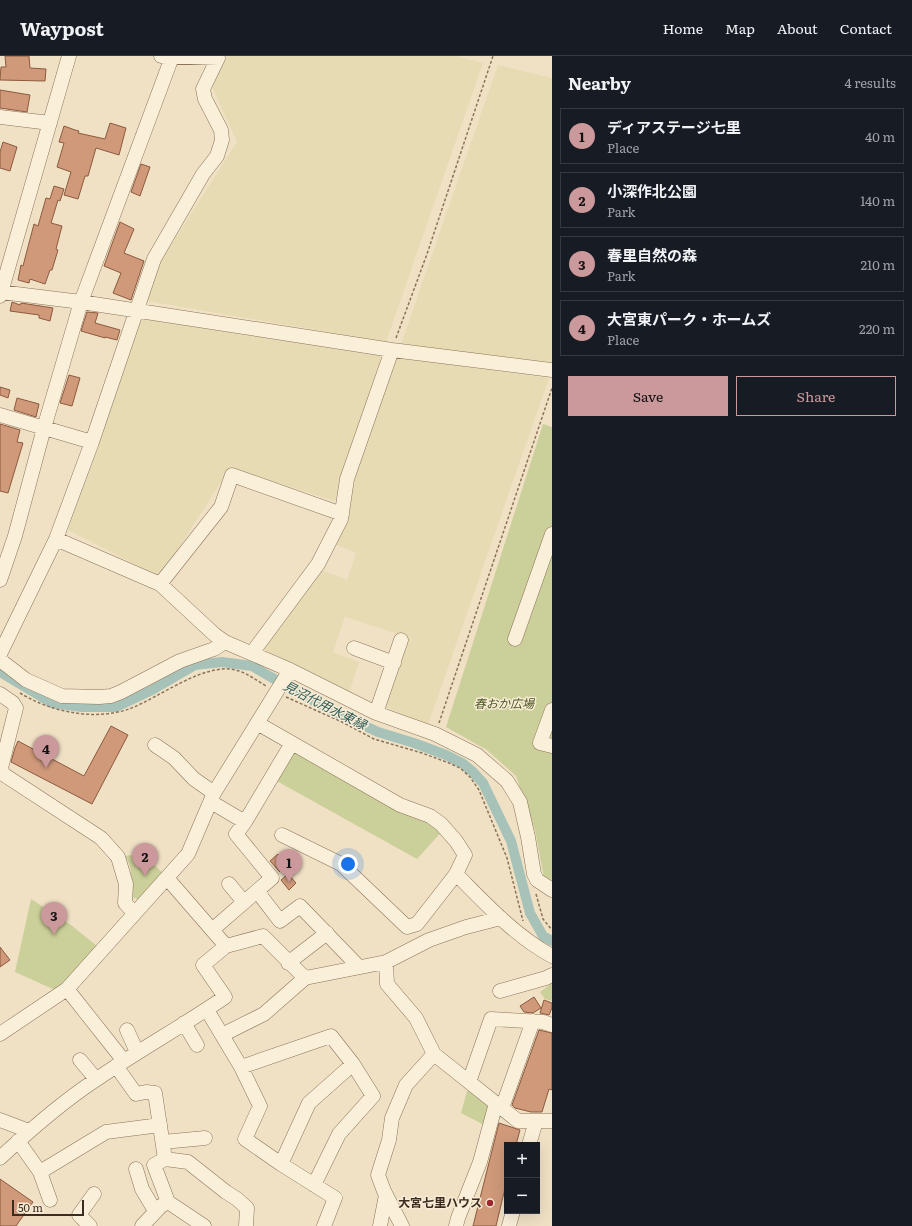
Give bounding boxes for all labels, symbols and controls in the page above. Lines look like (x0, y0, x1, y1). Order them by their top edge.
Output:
text: Waypost (20, 14, 104, 42)
text: Home (663, 18, 703, 38)
text: Map (725, 18, 755, 38)
text: About (777, 18, 818, 38)
text: Contact (840, 18, 892, 38)
text: Nearby (568, 70, 631, 95)
text: 4 results (845, 73, 896, 92)
text: ディアステージ七里 (607, 115, 741, 138)
text: 1 (579, 127, 585, 146)
text: 40 m (865, 127, 895, 146)
text: Place (607, 138, 639, 157)
text: 小深作北公園 (607, 179, 697, 202)
text: 2 (579, 191, 585, 210)
text: 140 m (860, 191, 895, 210)
text: Park (607, 202, 636, 221)
text: 春里自然の森 (607, 243, 697, 266)
text: 3 (578, 255, 586, 274)
text: 210 m (860, 255, 895, 274)
text: Park (607, 266, 636, 285)
text: 大宮東パーク・ホームズ (607, 307, 771, 330)
text: 4 (578, 319, 586, 338)
text: 220 m (859, 319, 895, 338)
text: Place (607, 330, 639, 349)
button: Save (568, 376, 728, 416)
button: Share (736, 376, 896, 416)
water label: 見沼代用水東縁 (280, 675, 372, 735)
park label: 春おか広場 (474, 694, 536, 712)
pin: 4 (33, 735, 59, 768)
pin: 2 (132, 843, 158, 876)
pin: 1 (276, 849, 302, 882)
your location (338, 854, 358, 874)
pin: 3 (41, 902, 67, 935)
map controls (504, 1142, 540, 1214)
button: + (504, 1142, 540, 1178)
button: − (504, 1178, 540, 1214)
place label: 大宮七里ハウス (398, 1193, 482, 1211)
scale bar (12, 1198, 84, 1217)
marker: 大宮七里ハウス (485, 1198, 495, 1208)
text: 50 m (18, 1199, 43, 1215)

